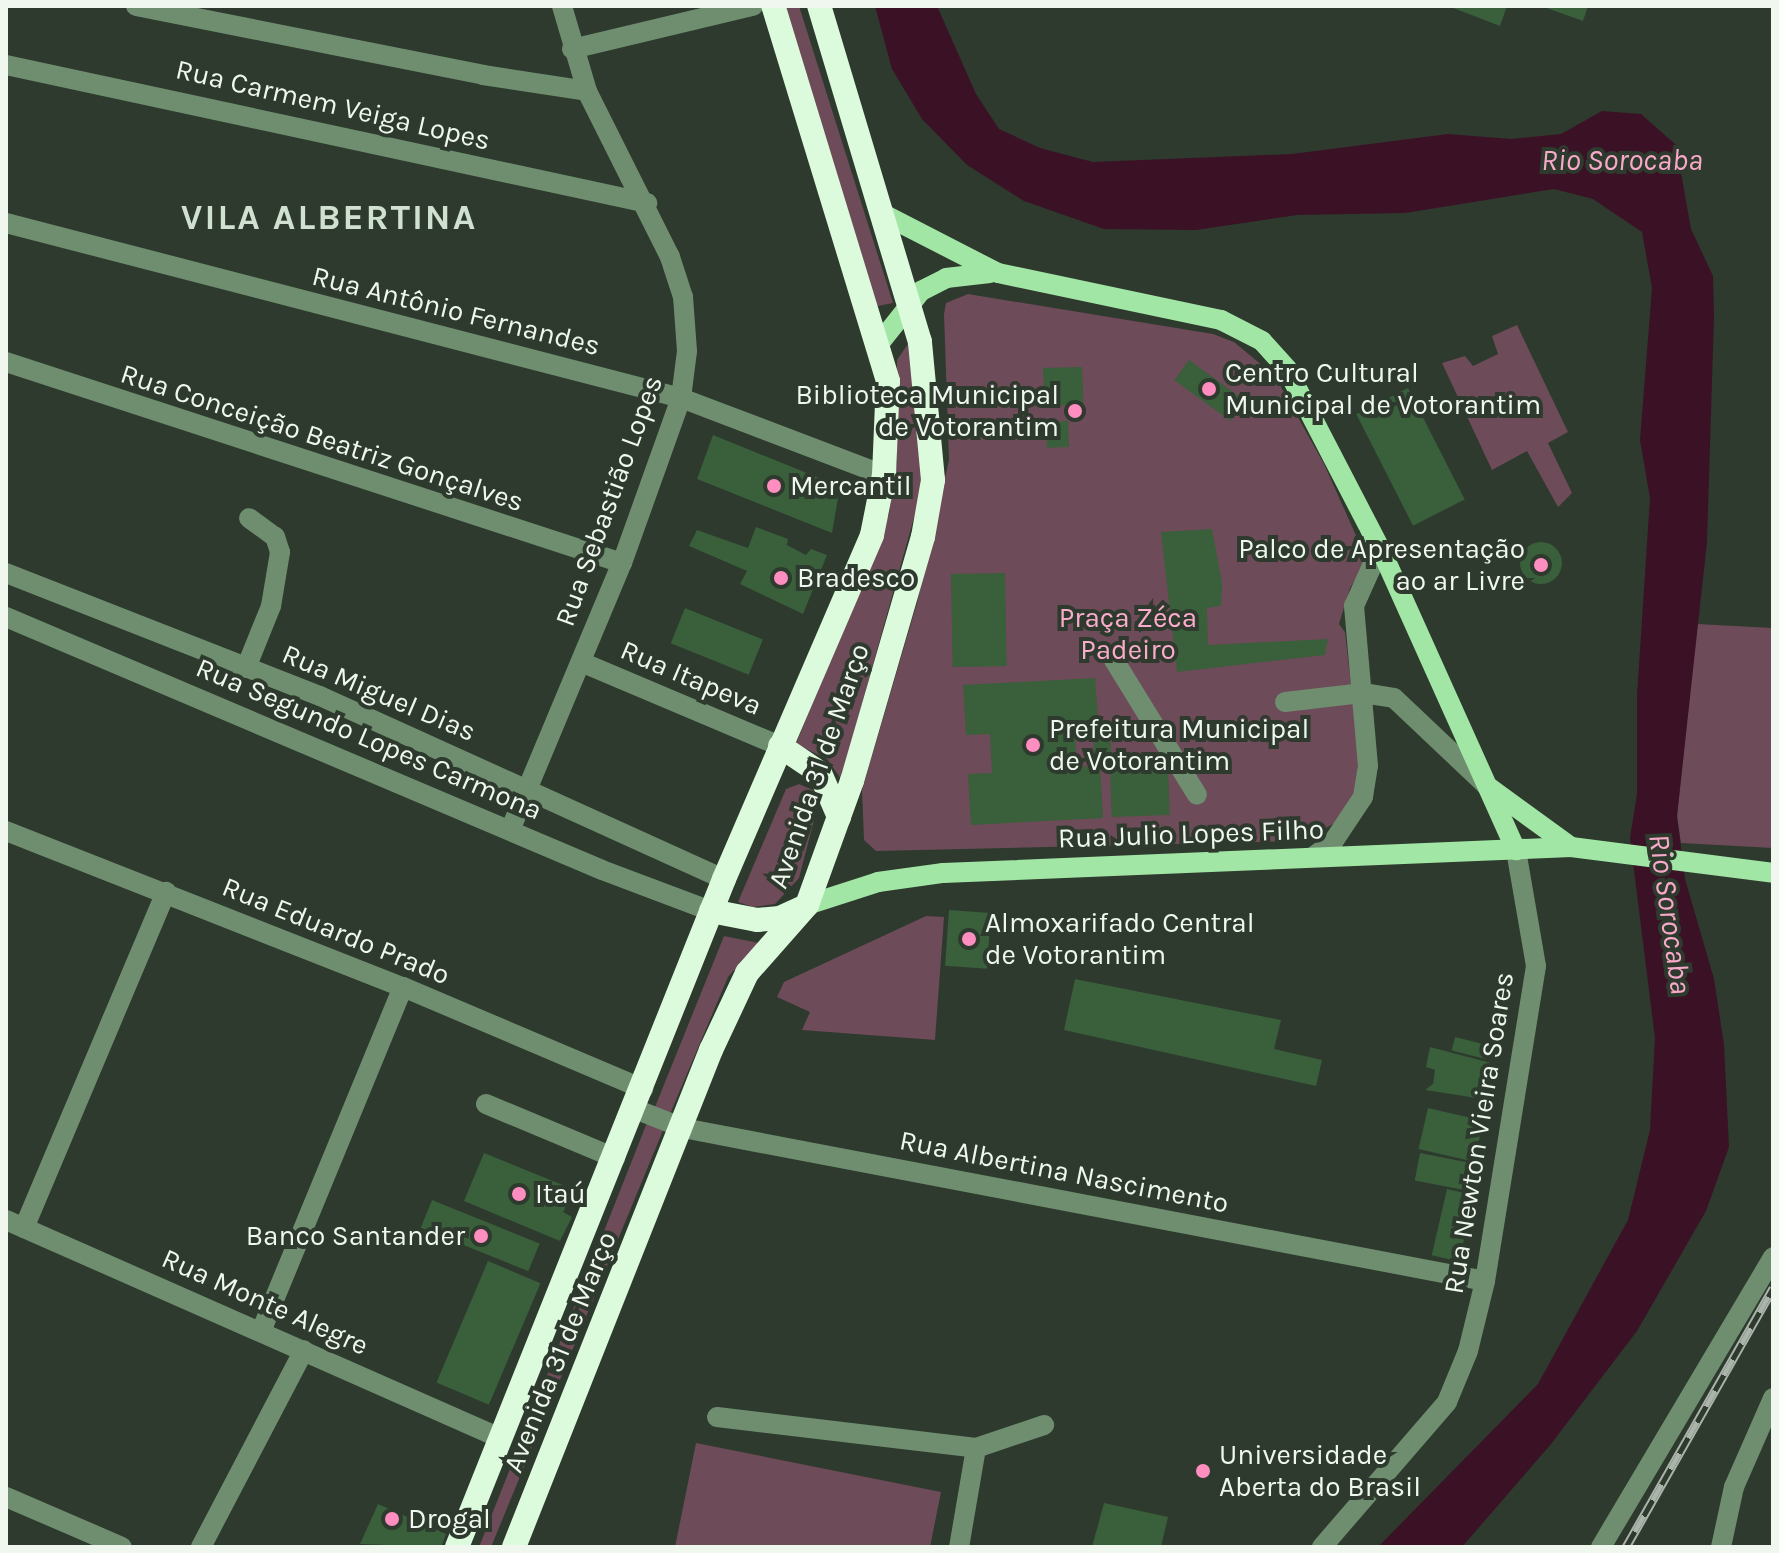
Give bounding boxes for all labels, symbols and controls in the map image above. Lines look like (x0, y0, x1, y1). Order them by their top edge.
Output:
street label: Rua Carmem Veiga Lopes (173, 52, 493, 158)
water label: Rio Sorocaba (1541, 142, 1703, 178)
district label: VILA ALBERTINA (181, 196, 477, 240)
street label: Rua Antônio Fernandes (309, 259, 603, 363)
place label: Centro Cultural Municipal de Votorantim (1225, 356, 1541, 422)
street label: Rua Conceição Beatriz Gonçalves (116, 357, 528, 519)
street label: Rua Sebastião Lopes (548, 371, 670, 631)
place label: Biblioteca Municipal de Votorantim (795, 378, 1059, 444)
marker: Centro Cultural Municipal de Votorantim (1200, 380, 1218, 398)
marker: Biblioteca Municipal de Votorantim (1066, 402, 1084, 420)
place label: Mercantil (790, 469, 912, 503)
marker: Mercantil (765, 477, 783, 495)
place label: Palco de Apresentação ao ar Livre (1238, 532, 1525, 598)
marker: Palco de Apresentação ao ar Livre (1532, 556, 1550, 574)
place label: Bradesco (797, 561, 915, 595)
marker: Bradesco (772, 569, 790, 587)
park label: Praça Zéca Padeiro (1059, 601, 1197, 667)
street label: Rua Itapeva (615, 633, 767, 723)
street label: Rua Miguel Dias (277, 637, 481, 749)
street label: Avenida 31 de Março (761, 639, 877, 893)
street label: Rua Segundo Lopes Carmona (191, 651, 547, 827)
place label: Prefeitura Municipal de Votorantim (1049, 712, 1309, 778)
marker: Prefeitura Municipal de Votorantim (1024, 736, 1042, 754)
street label: Rua Julio Lopes Filho (1057, 813, 1325, 855)
water label: Rio Sorocaba (1641, 831, 1699, 997)
street label: Rua Eduardo Prado (217, 870, 455, 992)
place label: Almoxarifado Central de Votorantim (985, 906, 1255, 972)
marker: Almoxarifado Central de Votorantim (960, 930, 978, 948)
street label: Rua Newton Vieira Soares (1437, 970, 1521, 1296)
street label: Rua Albertina Nascimento (897, 1124, 1231, 1220)
place label: Itaú (535, 1177, 586, 1211)
marker: Itaú (510, 1185, 528, 1203)
place label: Banco Santander (246, 1219, 465, 1253)
marker: Banco Santander (472, 1227, 490, 1245)
street label: Avenida 31 de Março (496, 1227, 624, 1477)
street label: Rua Monte Alegre (157, 1241, 373, 1363)
place label: Universidade Aberta do Brasil (1219, 1438, 1421, 1504)
marker: Universidade Aberta do Brasil (1194, 1462, 1212, 1480)
place label: Drogal (408, 1502, 491, 1536)
marker: Drogal (383, 1510, 401, 1528)

